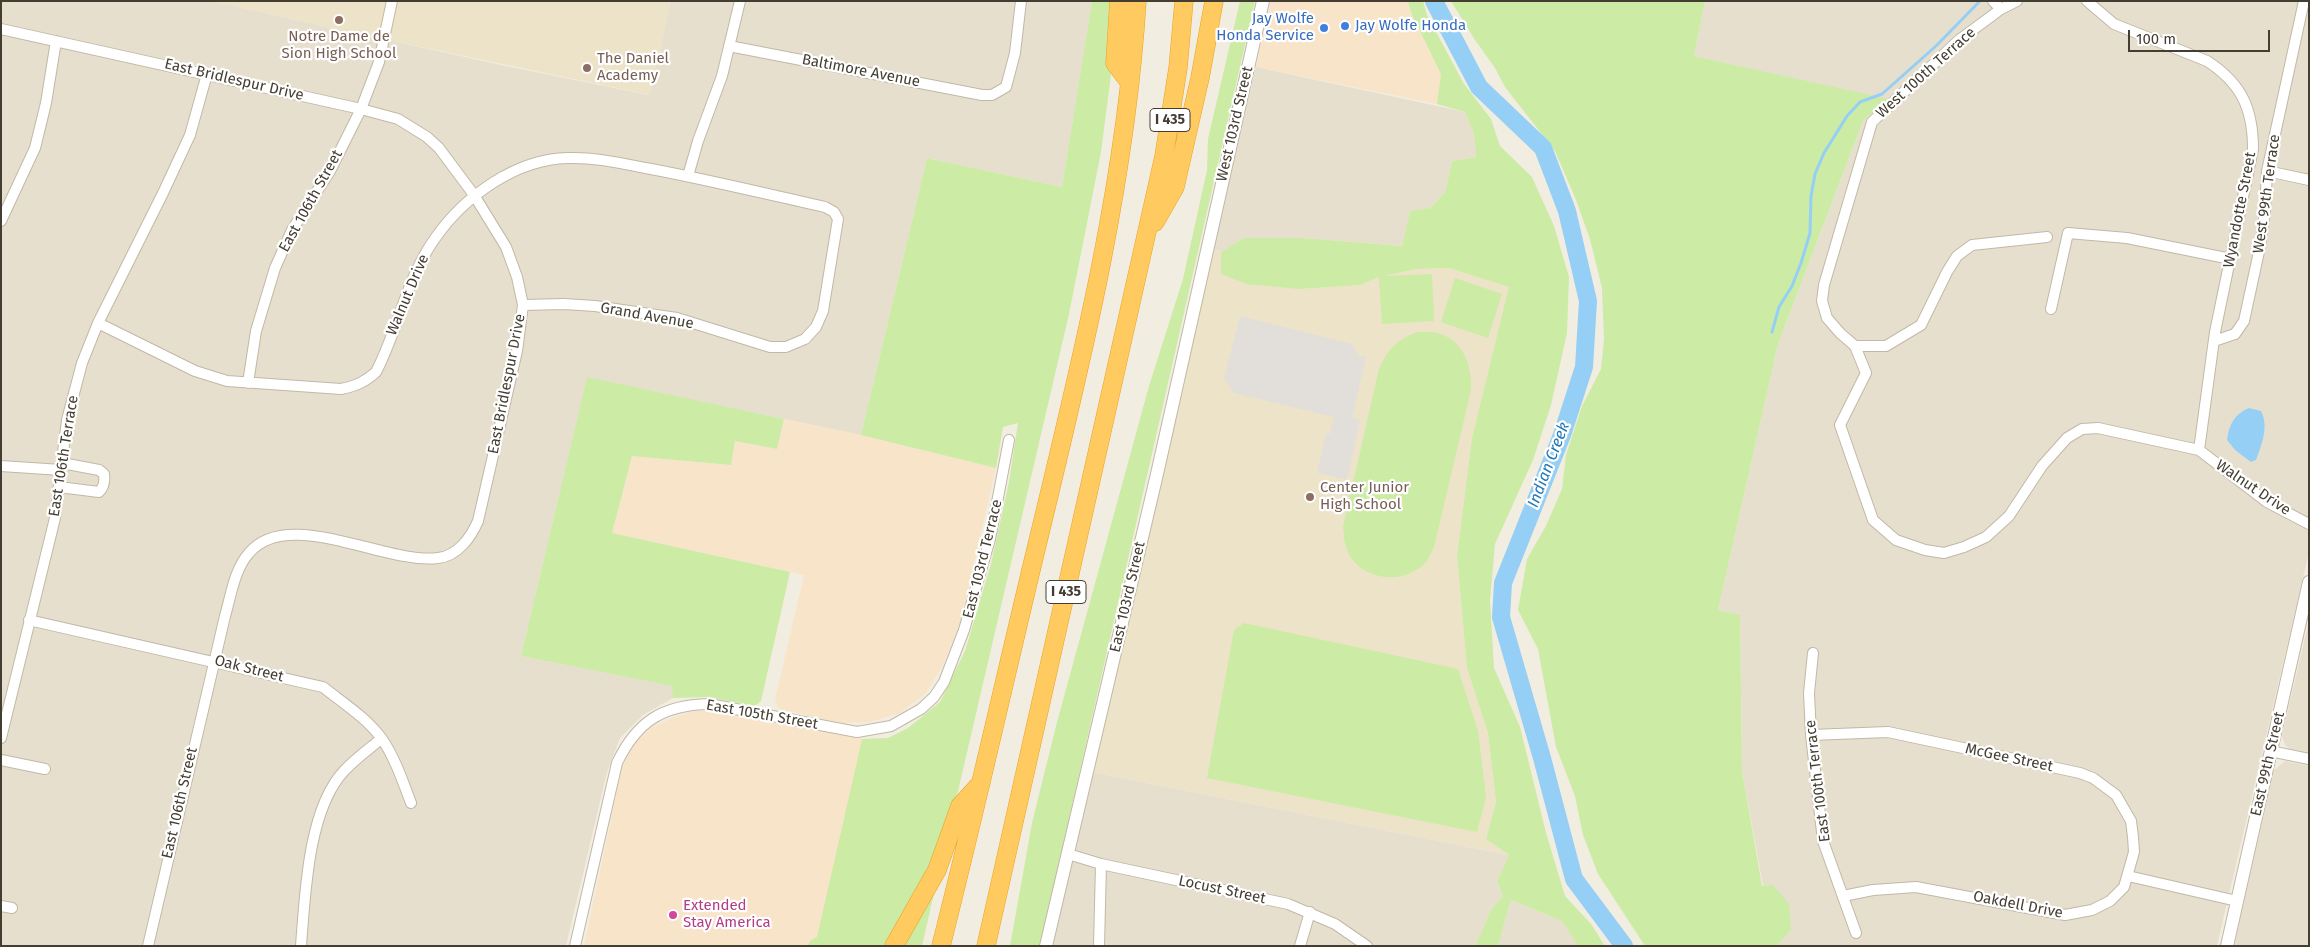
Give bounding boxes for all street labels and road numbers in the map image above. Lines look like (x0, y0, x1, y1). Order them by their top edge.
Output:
street label: West 100th Terrace (1873, 24, 1979, 122)
street label: Baltimore Avenue (800, 51, 922, 91)
street label: East Bridlespur Drive (163, 55, 305, 105)
street label: West 103rd Street (1213, 64, 1257, 184)
road number: I 435 (1150, 108, 1190, 132)
street label: West 99th Terrace (2250, 133, 2284, 255)
street label: East 106th Street (275, 147, 347, 255)
street label: Wyandotte Street (2220, 151, 2260, 269)
street label: Walnut Drive (383, 252, 433, 338)
street label: Grand Avenue (599, 299, 695, 333)
street label: East Bridlespur Drive (485, 312, 529, 456)
street label: East 106th Terrace (46, 394, 82, 518)
street label: Walnut Drive (2212, 456, 2294, 520)
street label: East 103rd Terrace (959, 498, 1007, 620)
street label: East 103rd Street (1106, 540, 1150, 654)
road number: I 435 (1046, 580, 1086, 604)
street label: Oak Street (213, 652, 285, 686)
street label: East 105th Street (705, 696, 819, 734)
street label: East 99th Street (2247, 710, 2289, 818)
street label: East 100th Terrace (1802, 719, 1834, 843)
street label: McGee Street (1963, 740, 2055, 776)
street label: East 106th Street (158, 745, 202, 861)
street label: Locust Street (1177, 872, 1267, 908)
street label: Oakdell Drive (1972, 887, 2064, 923)

